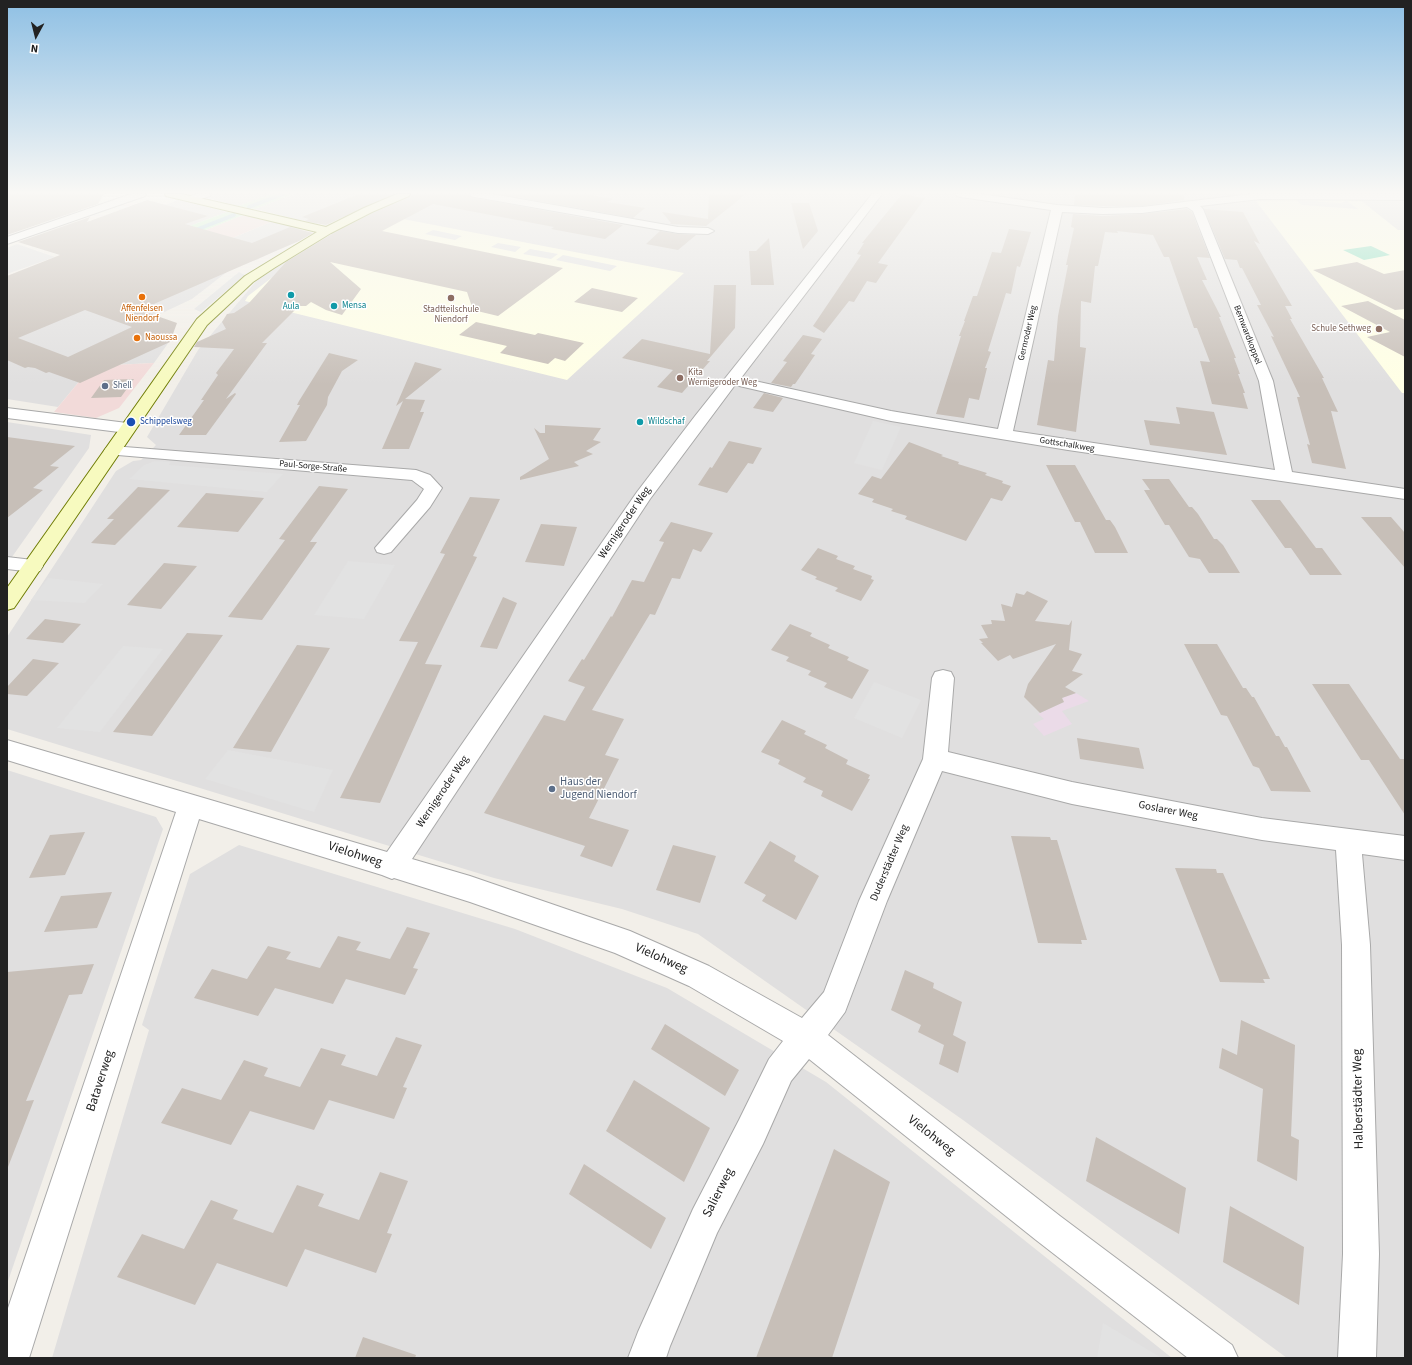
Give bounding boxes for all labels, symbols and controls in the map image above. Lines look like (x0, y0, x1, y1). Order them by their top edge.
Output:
north arrow (16, 16, 56, 56)
text: N (30, 41, 39, 56)
marker: Aula (286, 290, 296, 300)
marker: Affenfelsen Niendorf (137, 292, 147, 302)
marker: Stadtteilschule Niendorf (446, 293, 456, 303)
marker: Mensa (329, 301, 339, 311)
place label: Mensa (342, 301, 366, 311)
place label: Aula (283, 302, 299, 312)
place label: Affenfelsen Niendorf (121, 304, 163, 325)
street label: Gernroder Weg (1016, 304, 1040, 362)
street label: Bernwardkoppel (1231, 304, 1263, 366)
place label: Stadtteilschule Niendorf (423, 305, 479, 326)
place label: Schule Sethweg (1311, 324, 1371, 334)
marker: Schule Sethweg (1374, 324, 1384, 334)
marker: Naoussa (132, 333, 142, 343)
place label: Naoussa (145, 333, 177, 343)
place label: Kita Wernigeroder Weg (688, 368, 757, 389)
marker: Kita Wernigeroder Weg (675, 373, 685, 383)
marker: Shell (100, 381, 110, 391)
place label: Shell (113, 381, 132, 391)
marker: Schippelsweg (125, 416, 137, 428)
place label: Schippelsweg (140, 417, 192, 427)
marker: Wildschaf (635, 417, 645, 427)
place label: Wildschaf (648, 417, 685, 427)
street label: Gottschalkweg (1039, 435, 1095, 455)
street label: Paul-Sorge-Straße (279, 459, 347, 475)
street label: Wernigeroder Weg (596, 484, 654, 562)
street label: Wernigeroder Weg (414, 753, 472, 831)
place label: Haus der Jugend Niendorf (560, 776, 637, 802)
marker: Haus der Jugend Niendorf (547, 784, 557, 794)
street label: Goslarer Weg (1137, 799, 1199, 823)
street label: Duderstädter Weg (868, 823, 912, 903)
street label: Vielohweg (326, 839, 384, 871)
street label: Vielohweg (632, 940, 690, 978)
street label: Bataverweg (84, 1048, 118, 1114)
street label: Halberstädter Weg (1350, 1049, 1368, 1149)
street label: Vielohweg (904, 1113, 958, 1159)
street label: Salierweg (700, 1166, 738, 1220)

